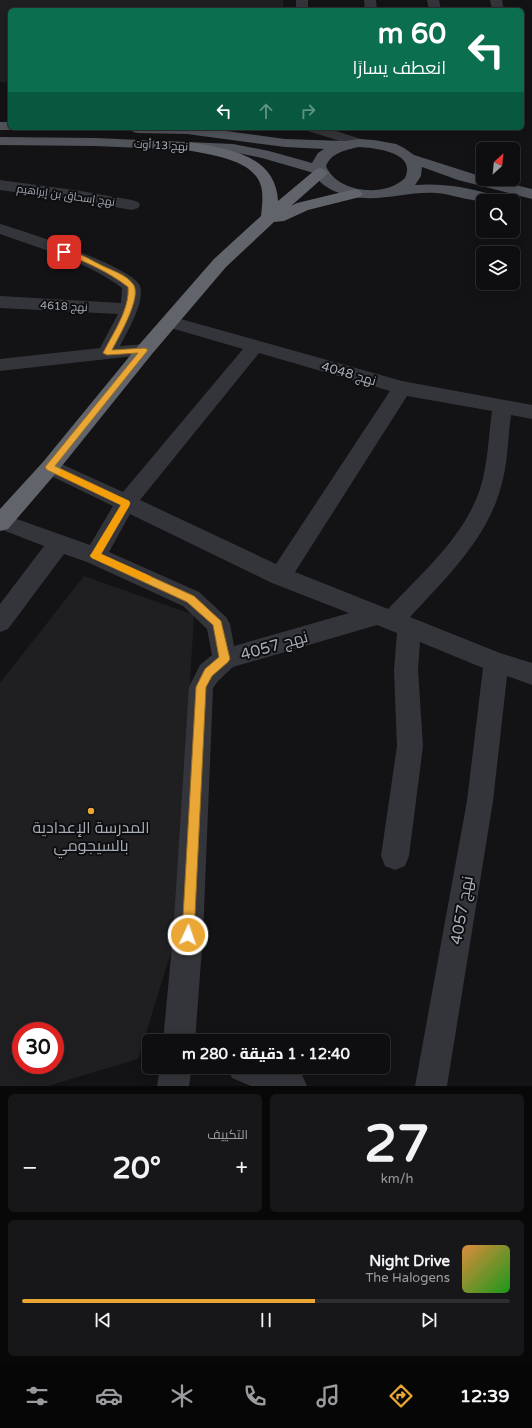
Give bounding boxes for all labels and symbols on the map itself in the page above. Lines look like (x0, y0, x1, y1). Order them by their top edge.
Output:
street label: نهج 13 أوت (133, 137, 189, 154)
north arrow (476, 142, 520, 186)
street label: نهج إسحاق بن إبراهيم (16, 182, 116, 210)
pin (47, 235, 81, 269)
street label: نهج 4618 (40, 299, 88, 315)
street label: نهج 4048 (319, 359, 378, 389)
street label: نهج 4057 (238, 627, 311, 666)
marker: المدرسة الإعدادية بالسيجومي (86, 806, 96, 816)
place label: المدرسة الإعدادية بالسيجومي (32, 818, 150, 859)
street label: نهج 4057 (446, 874, 479, 946)
position arrow (167, 914, 209, 956)
speed limit sign: 30 (12, 1022, 64, 1074)

